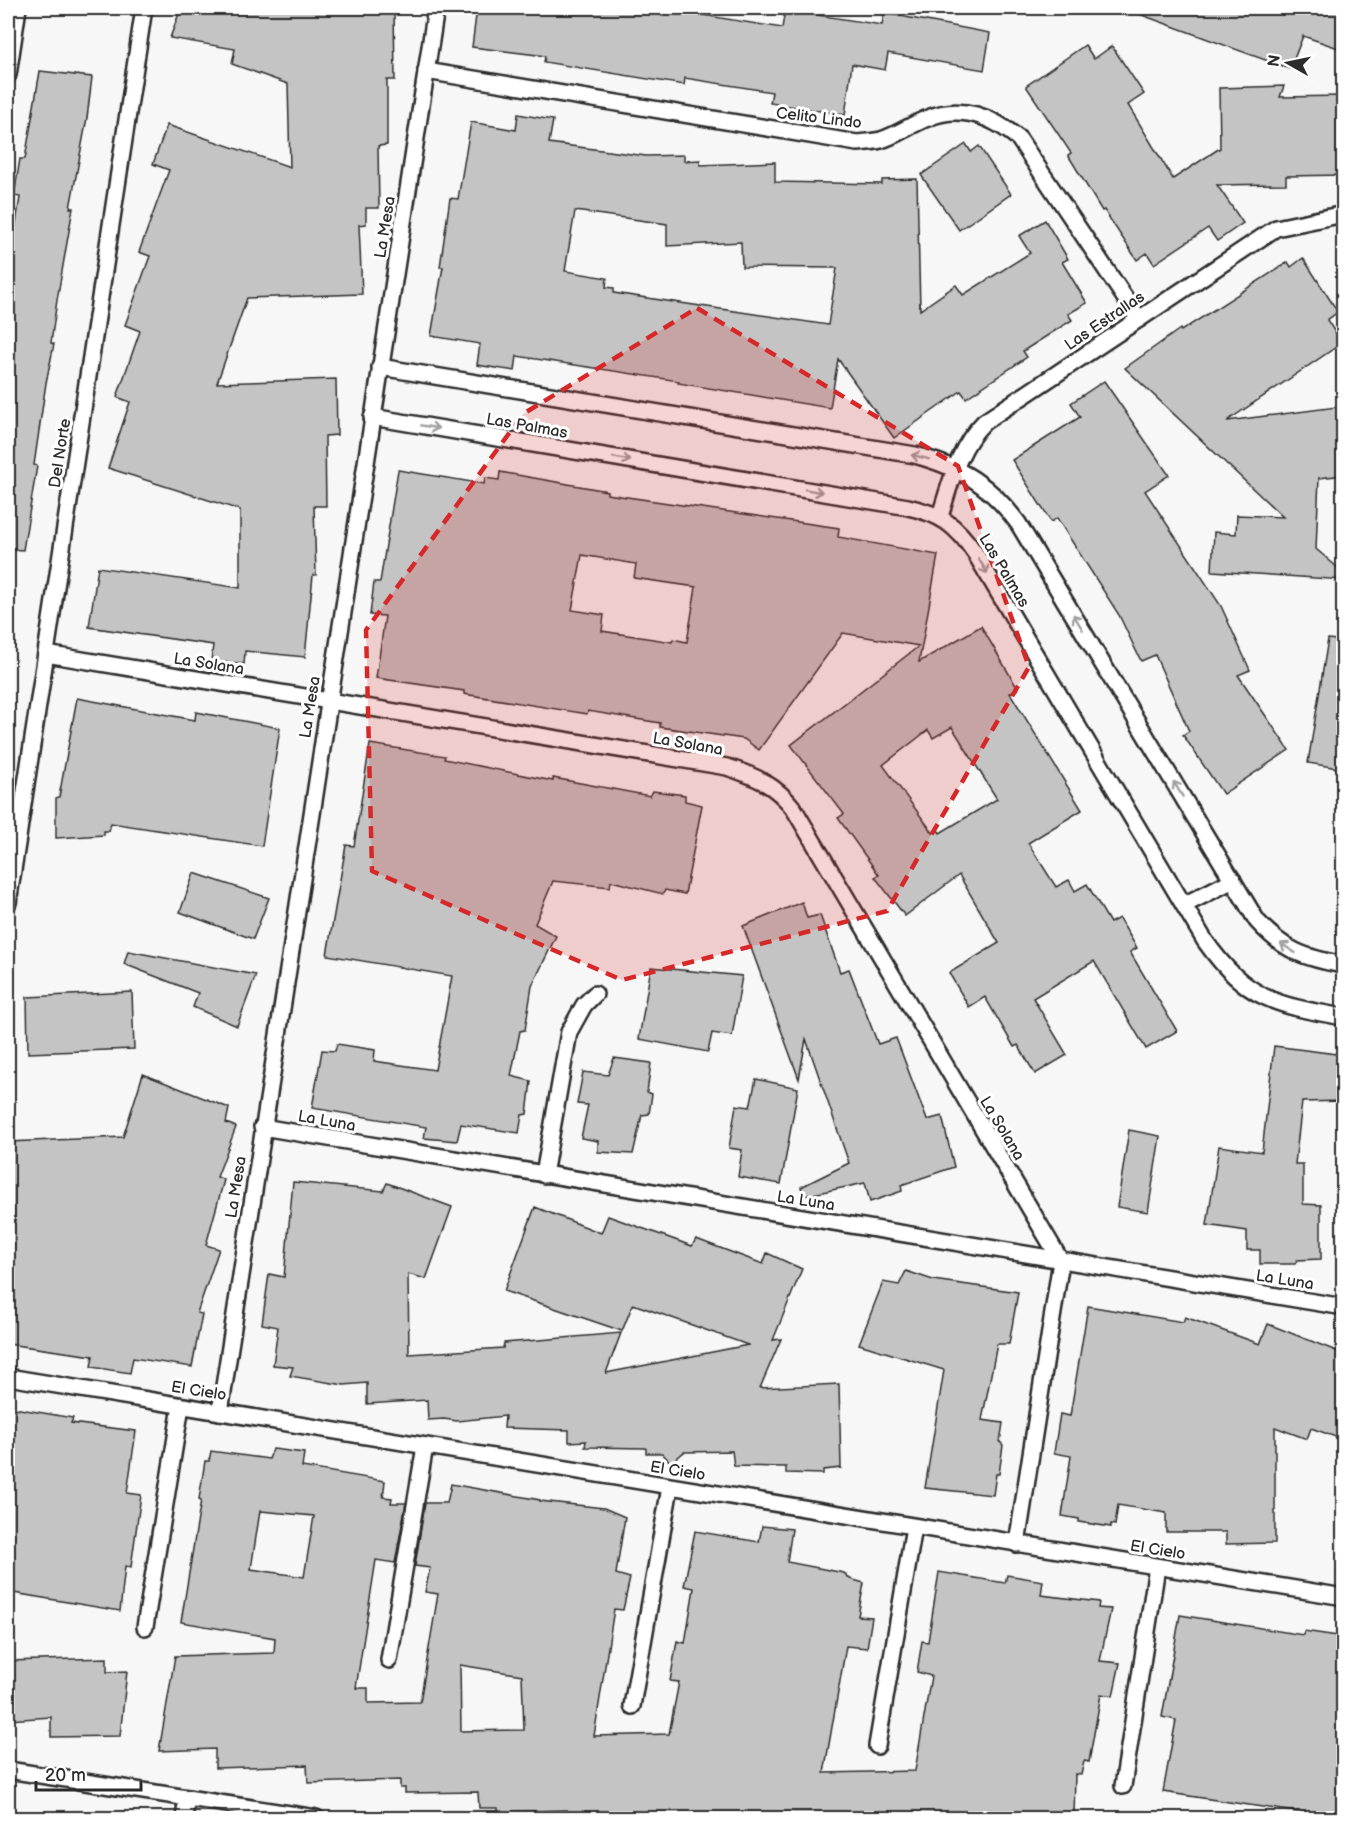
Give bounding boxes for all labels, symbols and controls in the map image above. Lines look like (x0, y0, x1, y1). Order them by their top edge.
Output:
north arrow (1258, 33, 1318, 93)
text: N (1264, 53, 1285, 68)
street label: Celito Lindo (775, 104, 863, 133)
street label: La Mesa (371, 195, 400, 260)
street label: Las Estrallas (1061, 288, 1148, 355)
street label: Las Palmas (485, 410, 569, 443)
street label: Del Norte (46, 417, 75, 489)
one-way arrow (419, 422, 439, 433)
one-way arrow (911, 451, 930, 463)
one-way arrow (612, 454, 631, 465)
one-way arrow (804, 486, 824, 497)
street label: Las Palmas (974, 531, 1033, 611)
one-way arrow (977, 557, 989, 574)
one-way arrow (1071, 614, 1083, 631)
street label: La Solana (172, 650, 245, 679)
street label: La Mesa (296, 675, 325, 740)
street label: La Solana (651, 729, 724, 760)
one-way arrow (1172, 781, 1184, 798)
one-way arrow (1280, 942, 1297, 954)
street label: La Solana (975, 1093, 1028, 1164)
street label: La Luna (296, 1107, 357, 1136)
street label: La Mesa (222, 1155, 251, 1220)
street label: La Luna (775, 1188, 836, 1215)
street label: La Luna (1254, 1267, 1315, 1294)
street label: El Cielo (170, 1378, 228, 1405)
street label: El Cielo (649, 1458, 707, 1485)
street label: El Cielo (1129, 1537, 1187, 1564)
scale bar (36, 1754, 141, 1792)
text: 20 m (45, 1765, 86, 1786)

